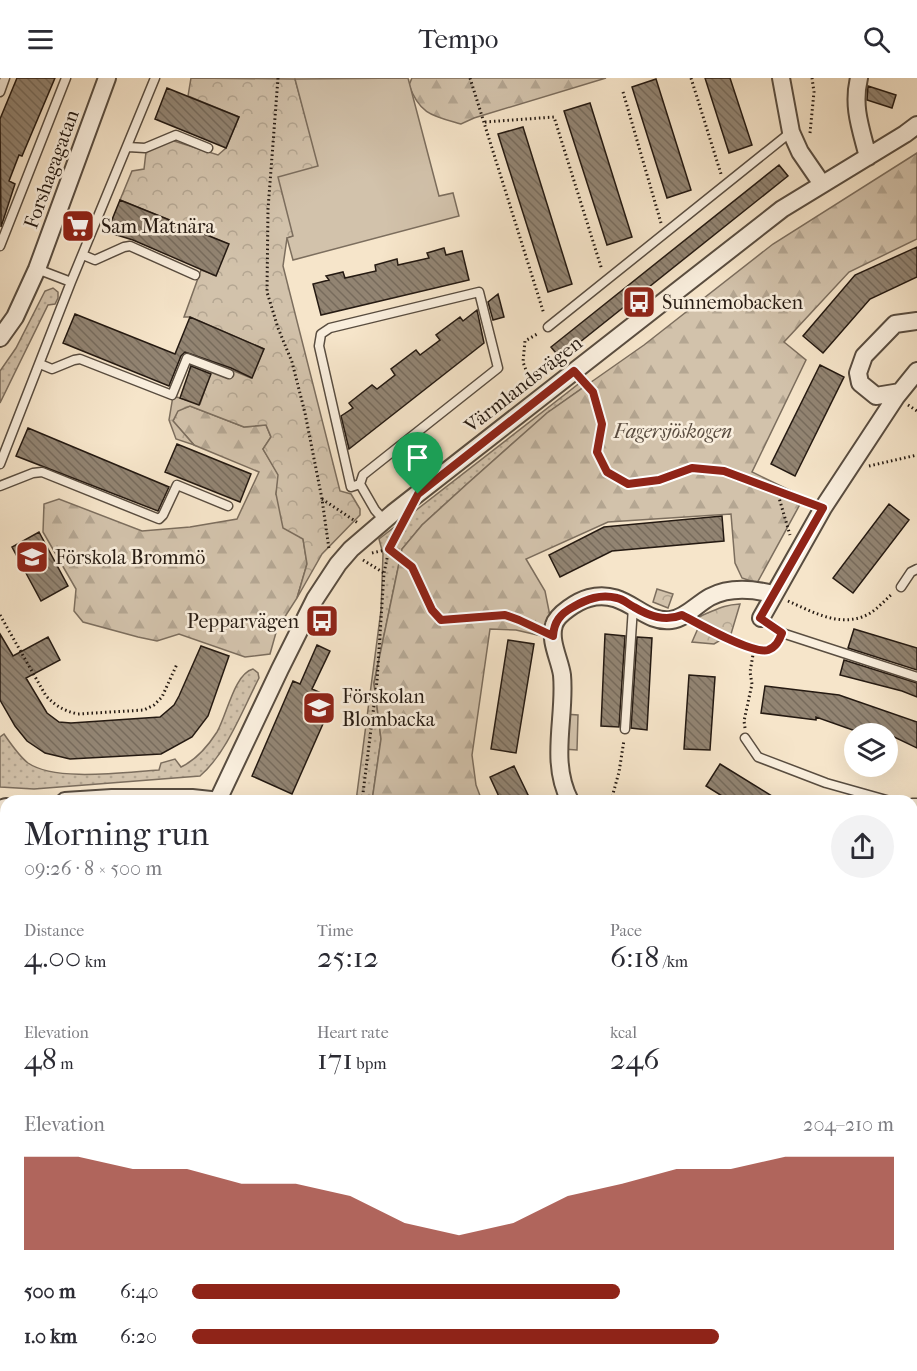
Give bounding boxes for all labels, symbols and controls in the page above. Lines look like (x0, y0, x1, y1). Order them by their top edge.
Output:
icon: menu (24, 23, 57, 56)
text: Tempo (418, 23, 499, 55)
icon: search (860, 23, 893, 56)
street label: Forshagagatan (19, 106, 84, 232)
supermarket icon: Sam Matnära (60, 208, 96, 244)
place label: Sam Matnära (101, 215, 216, 238)
bus stop icon: Sunnemobacken (621, 284, 657, 320)
place label: Sunnemobacken (662, 291, 804, 314)
street label: Värmlandsvägen (459, 331, 587, 438)
park label: Fagersjöskogen (613, 420, 732, 443)
pin (392, 432, 443, 494)
icon: arrive (401, 441, 434, 474)
school or university icon: Förskola Brommö (14, 539, 50, 575)
place label: Förskola Brommö (55, 546, 205, 569)
bus stop icon: Pepparvägen (304, 603, 340, 639)
place label: Pepparvägen (187, 610, 299, 633)
place label: Förskolan Blombacka (342, 685, 436, 731)
school or university icon: Förskolan Blombacka (301, 690, 337, 726)
map controls (844, 723, 898, 777)
button: layers (844, 723, 898, 777)
text: Morning run (24, 815, 209, 854)
button: share (831, 815, 894, 878)
text: 09:26 · 8 × 500 m (24, 857, 162, 880)
text: Distance (24, 921, 84, 940)
text: Time (317, 921, 353, 940)
text: Pace (610, 921, 642, 940)
text: 4.00 (24, 940, 81, 975)
text: 25:12 (317, 940, 379, 975)
text: 6:18 (610, 940, 659, 975)
text: km (81, 952, 106, 971)
text: /km (659, 952, 688, 971)
text: Elevation (24, 1023, 89, 1042)
text: Heart rate (317, 1023, 389, 1042)
text: kcal (610, 1023, 637, 1042)
text: 48 (24, 1042, 57, 1077)
text: 171 (317, 1042, 353, 1077)
text: 246 (610, 1042, 659, 1077)
text: m (57, 1054, 74, 1073)
text: bpm (353, 1054, 387, 1073)
text: Elevation (24, 1113, 105, 1136)
text: 204–210 m (803, 1113, 894, 1136)
text: 500 m (24, 1280, 76, 1303)
text: 6:40 (120, 1280, 159, 1303)
text: 1.0 km (24, 1325, 77, 1348)
text: 6:20 (120, 1325, 157, 1348)

